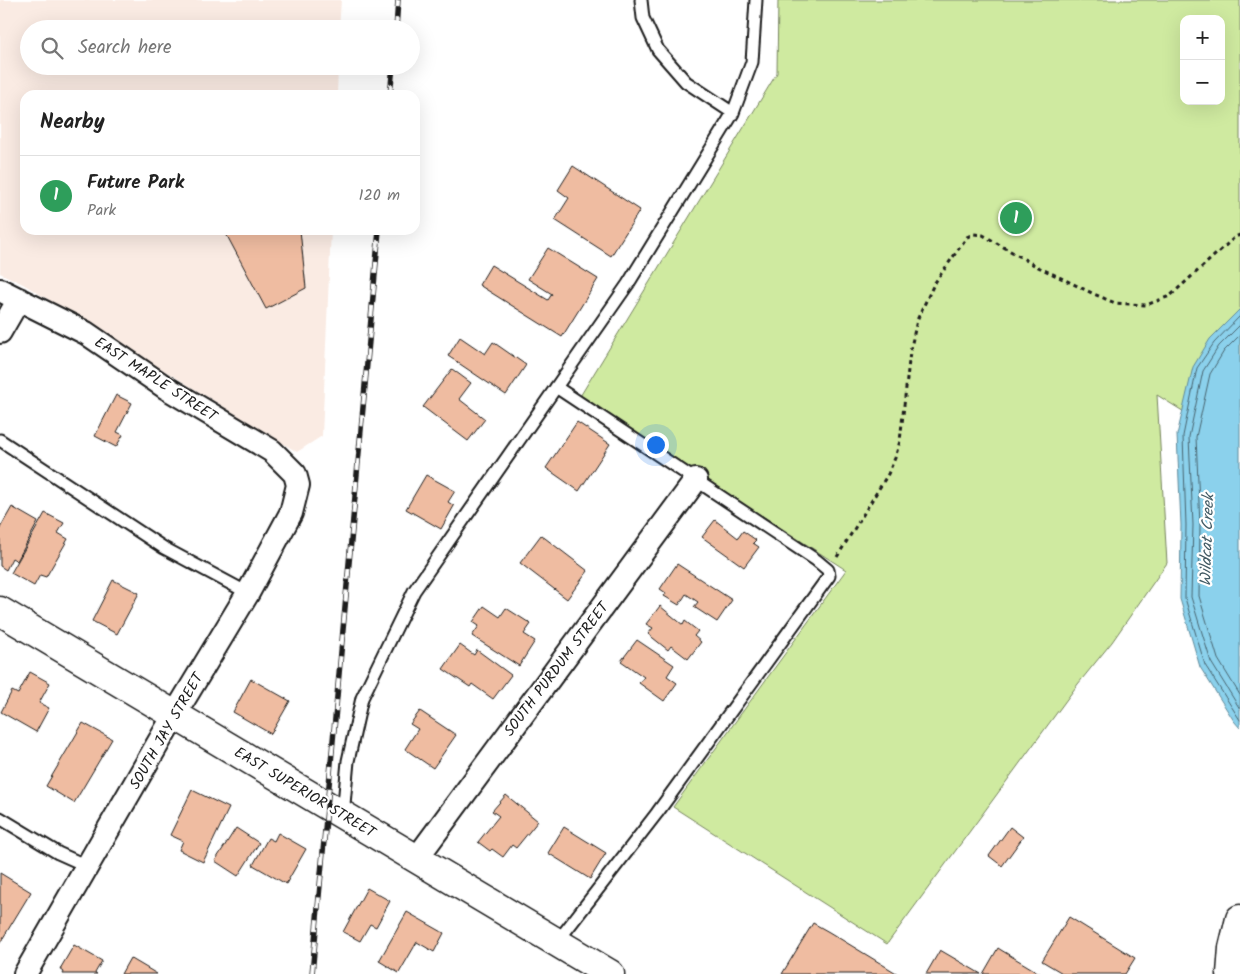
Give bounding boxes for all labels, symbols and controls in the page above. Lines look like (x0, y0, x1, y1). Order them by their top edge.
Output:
map controls (1180, 15, 1225, 105)
button: + (1180, 15, 1225, 60)
search box (20, 20, 420, 75)
text: Search here (78, 33, 172, 63)
icon: search (38, 34, 66, 62)
button: − (1180, 60, 1225, 105)
text: Nearby (40, 106, 105, 139)
text: Future Park (87, 168, 184, 198)
text: 1 (54, 183, 58, 208)
text: 120 m (359, 183, 400, 208)
text: Park (87, 198, 116, 223)
pin: 1 (1000, 199, 1032, 237)
street label: EAST MAPLE STREET (89, 331, 223, 430)
your location (643, 432, 669, 458)
water label: Wildcat Creek (1193, 491, 1222, 587)
street label: SOUTH PURDUM STREET (498, 596, 617, 742)
street label: SOUTH JAY STREET (124, 667, 211, 794)
street label: EAST SUPERIOR STREET (229, 741, 382, 846)

